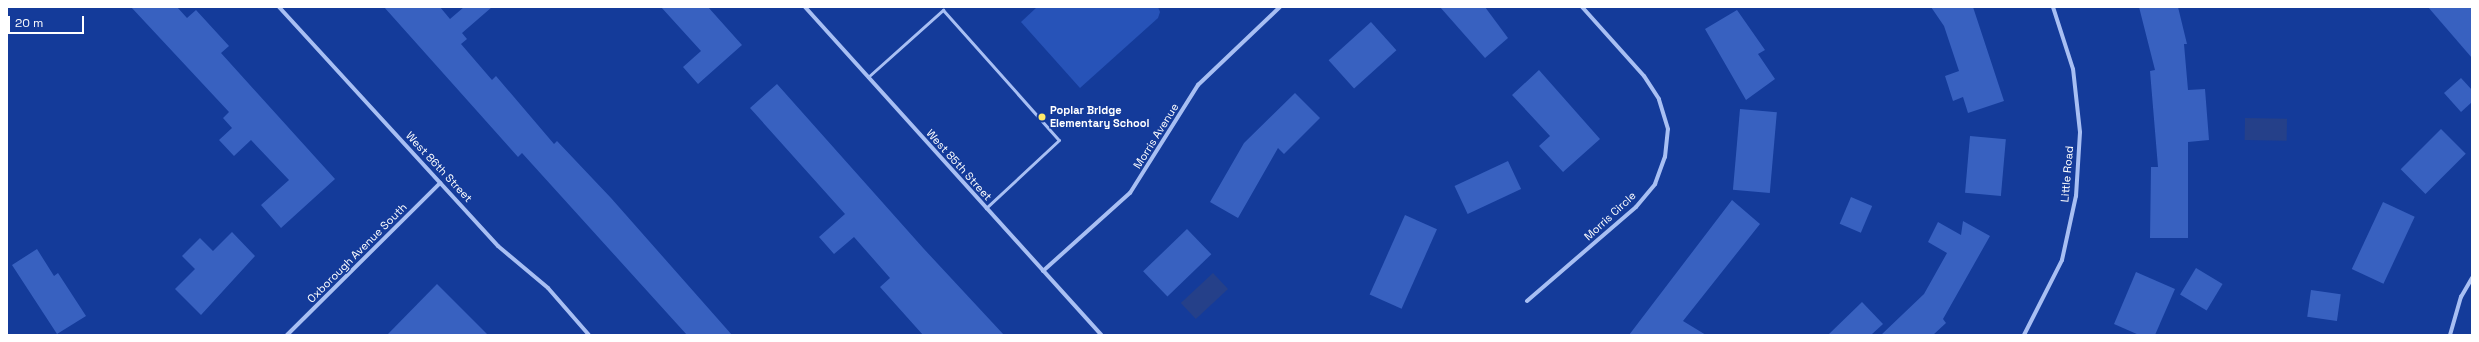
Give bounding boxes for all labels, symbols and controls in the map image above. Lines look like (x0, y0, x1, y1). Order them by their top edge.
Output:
scale bar (10, 8, 86, 34)
text: 20 m (15, 15, 43, 31)
street label: Morris Avenue (1131, 101, 1181, 171)
place label: Poplar Bridge Elementary School (1050, 104, 1149, 130)
marker: Poplar Bridge Elementary School (1037, 112, 1047, 122)
street label: West 85th Street (924, 127, 994, 203)
street label: West 86th Street (403, 129, 475, 205)
street label: Little Road (2058, 145, 2076, 203)
street label: Morris Circle (1582, 189, 1638, 243)
street label: Oxborough Avenue South (304, 200, 410, 306)

